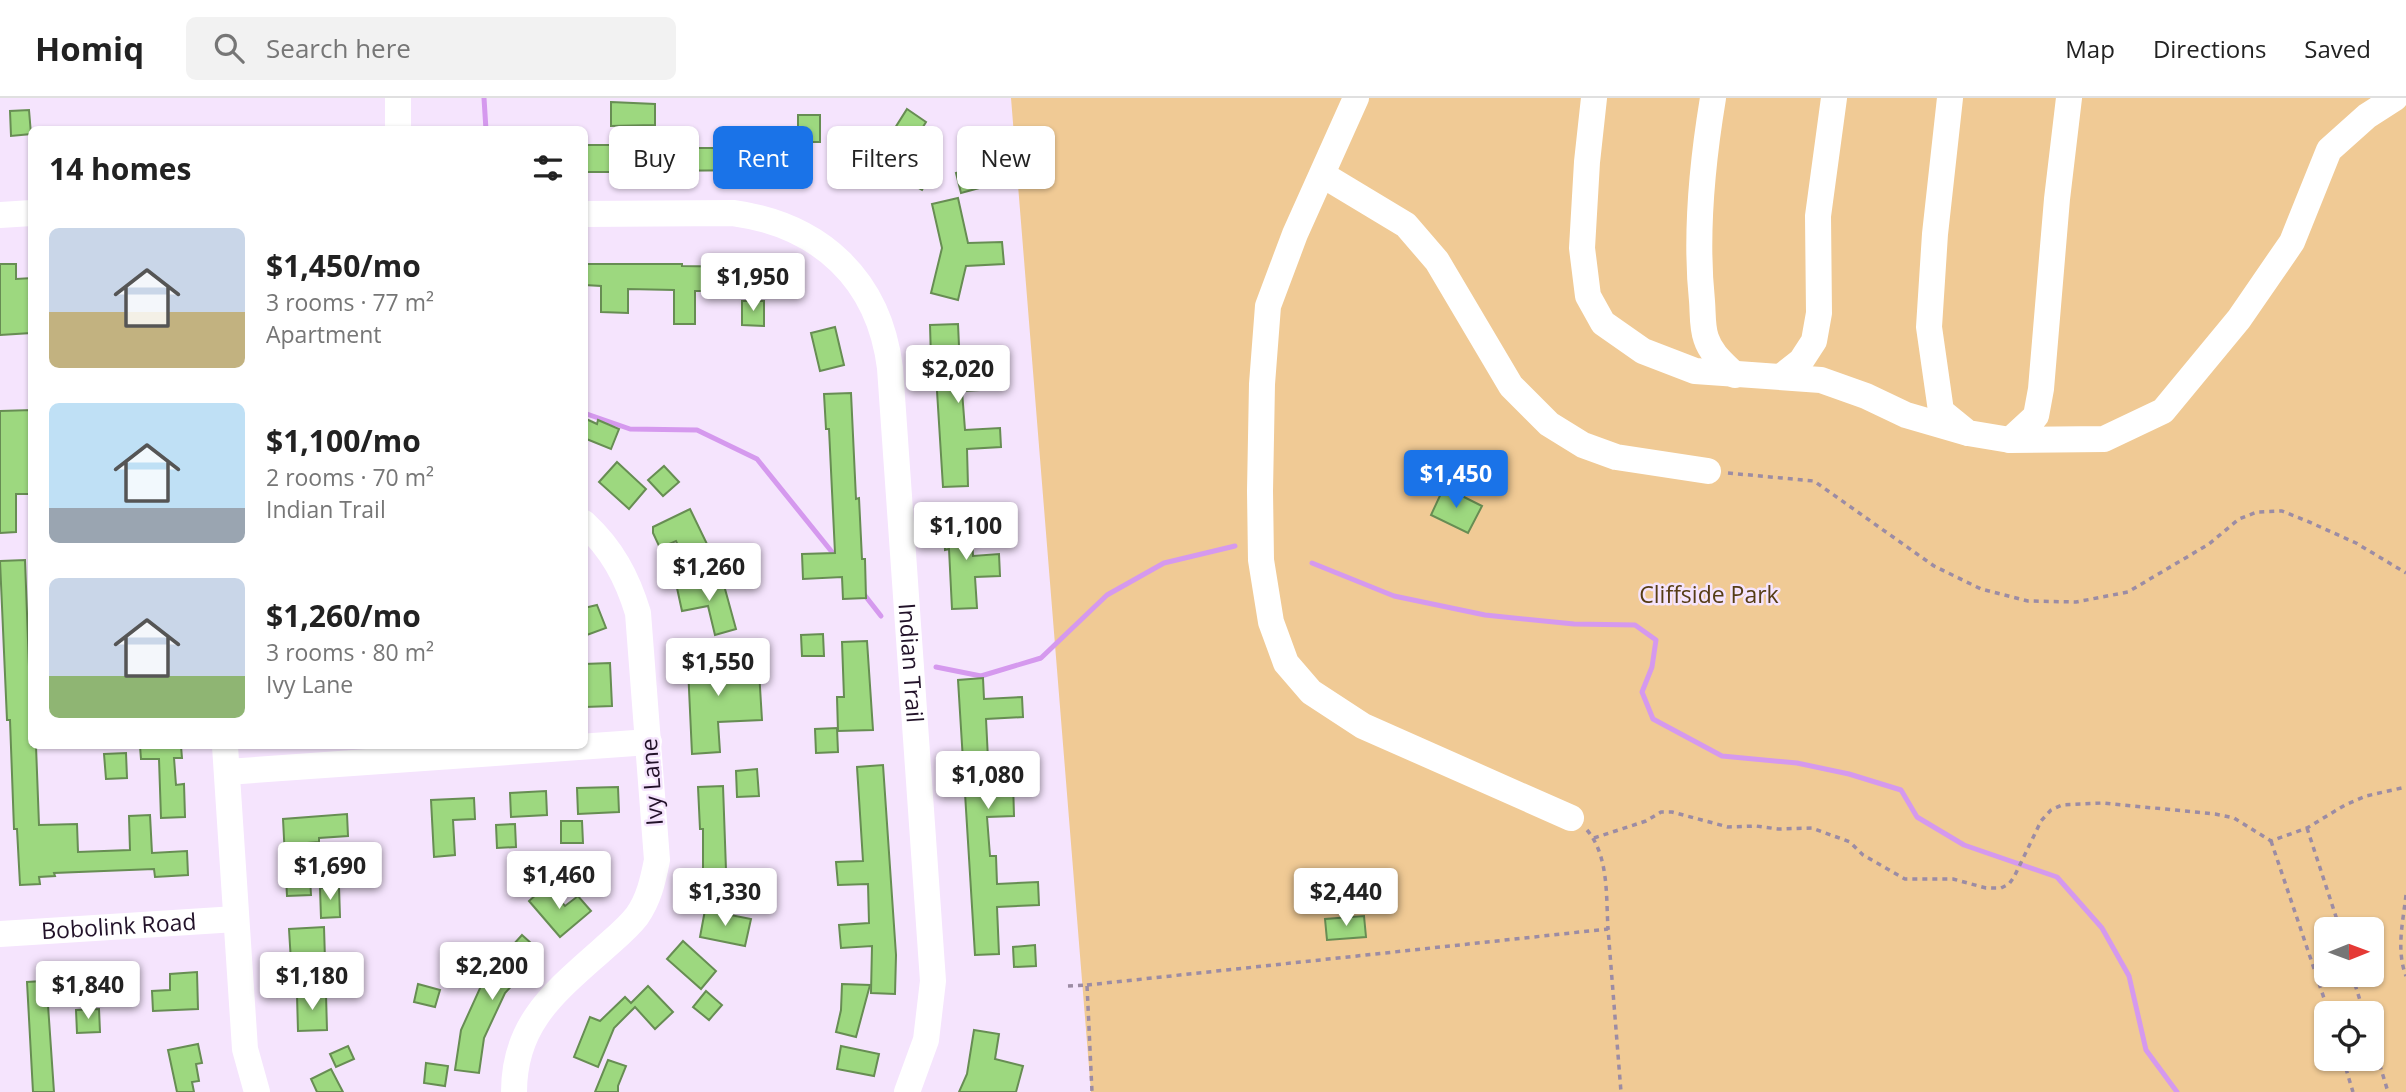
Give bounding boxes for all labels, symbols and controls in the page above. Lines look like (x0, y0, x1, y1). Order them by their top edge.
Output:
search box (186, 17, 676, 80)
text: Homiq (35, 26, 144, 71)
icon: search (210, 29, 248, 67)
text: Search here (266, 30, 411, 66)
text: Map (2065, 32, 2115, 65)
text: Directions (2153, 32, 2266, 65)
text: Saved (2304, 32, 2371, 65)
chip: Buy (609, 126, 699, 189)
chip: Rent (713, 126, 813, 189)
chip: Filters (827, 126, 943, 189)
chip: New (957, 126, 1055, 189)
text: 14 homes (49, 148, 192, 189)
icon: filters (529, 149, 567, 187)
text: $1,450/mo (266, 245, 421, 286)
pin: $1,950 (696, 254, 810, 313)
icon: home (105, 256, 189, 340)
text: $1,950 (717, 260, 789, 292)
text: 3 rooms · 77 m² (266, 286, 434, 318)
text: Apartment (266, 318, 382, 350)
pin: $2,020 (901, 345, 1015, 405)
text: $2,020 (922, 352, 994, 384)
text: $1,100/mo (266, 420, 421, 461)
icon: home (105, 431, 189, 515)
pin: $1,450 (1399, 450, 1513, 510)
text: $1,450 (1420, 457, 1492, 489)
text: 2 rooms · 70 m² (266, 461, 434, 493)
text: Indian Trail (266, 493, 386, 525)
pin: $1,100 (909, 503, 1023, 562)
text: $1,100 (930, 509, 1002, 541)
pin: $1,260 (652, 544, 766, 603)
text: $1,260 (673, 550, 745, 582)
park label: Cliffside Park (1639, 578, 1779, 610)
text: $1,260/mo (266, 595, 421, 636)
street label: Indian Trail (892, 602, 932, 724)
icon: home (105, 606, 189, 690)
text: 3 rooms · 80 m² (266, 636, 434, 668)
pin: $1,550 (661, 638, 775, 698)
text: $1,550 (682, 645, 754, 677)
text: Ivy Lane (266, 668, 353, 700)
street label: Ivy Lane (632, 737, 670, 827)
pin: $1,080 (931, 752, 1045, 811)
text: $1,080 (952, 758, 1024, 790)
pin: $1,690 (273, 842, 387, 902)
text: $1,690 (294, 849, 366, 881)
pin: $1,460 (502, 852, 616, 911)
text: $1,460 (523, 858, 595, 890)
pin: $1,330 (668, 868, 782, 928)
pin: $2,440 (1289, 868, 1403, 928)
text: $1,330 (689, 875, 761, 907)
text: $2,440 (1310, 875, 1382, 907)
street label: Bobolink Road (40, 905, 197, 946)
north arrow (2314, 917, 2384, 987)
map controls (2314, 917, 2384, 1071)
pin: $2,200 (435, 942, 549, 1002)
text: $2,200 (456, 949, 528, 981)
pin: $1,180 (255, 953, 369, 1012)
text: $1,180 (276, 959, 348, 991)
pin: $1,840 (31, 962, 145, 1021)
text: $1,840 (52, 968, 124, 1000)
button: locate (2314, 1001, 2384, 1071)

